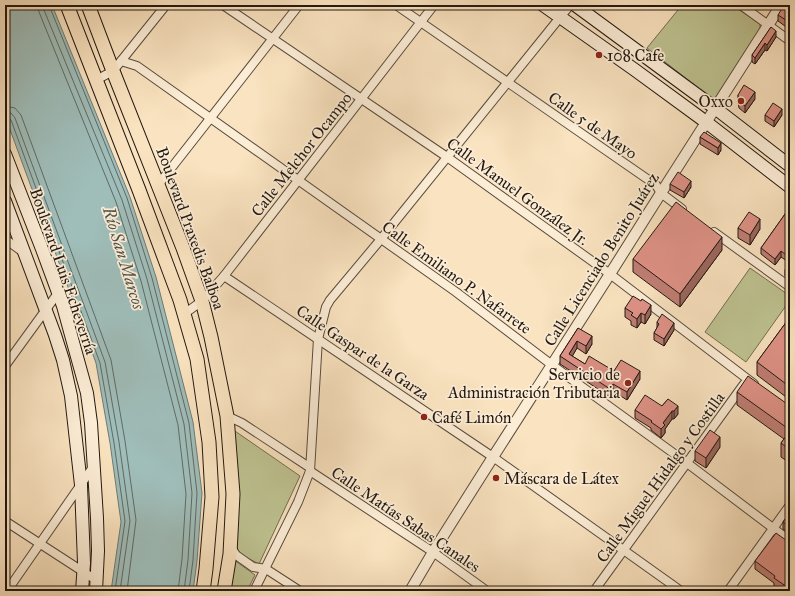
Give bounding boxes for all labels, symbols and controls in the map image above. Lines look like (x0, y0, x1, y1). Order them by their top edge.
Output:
place label: 108 Cafe (607, 46, 664, 65)
marker: 108 Cafe (594, 50, 604, 60)
street label: Calle 5 de Mayo (545, 88, 641, 163)
street label: Calle Melchor Ocampo (247, 89, 356, 220)
place label: Oxxo (699, 92, 733, 111)
marker: Oxxo (736, 96, 746, 106)
street label: Calle Manuel González Jr. (442, 134, 592, 250)
street label: Boulevard Praxedis Balboa (152, 144, 229, 312)
street label: Calle Licenciado Benito Juárez (540, 168, 664, 350)
street label: Boulevard Luis Echeverría (26, 185, 101, 357)
water label: Río San Marcos (98, 203, 149, 313)
street label: Calle Emiliano P. Nafarrete (378, 217, 535, 338)
street label: Calle Gaspar de la Garza (293, 301, 433, 404)
place label: Servicio de Administración Tributaria (447, 365, 620, 402)
marker: Servicio de Administración Tributaria (623, 378, 633, 388)
street label: Calle Miguel Hidalgo y Costilla (592, 388, 729, 567)
place label: Café Limón (432, 408, 512, 427)
marker: Café Limón (419, 412, 429, 422)
street label: Calle Matías Sabas Canales (328, 463, 484, 576)
place label: Máscara de Látex (504, 469, 619, 488)
marker: Máscara de Látex (491, 473, 501, 483)

